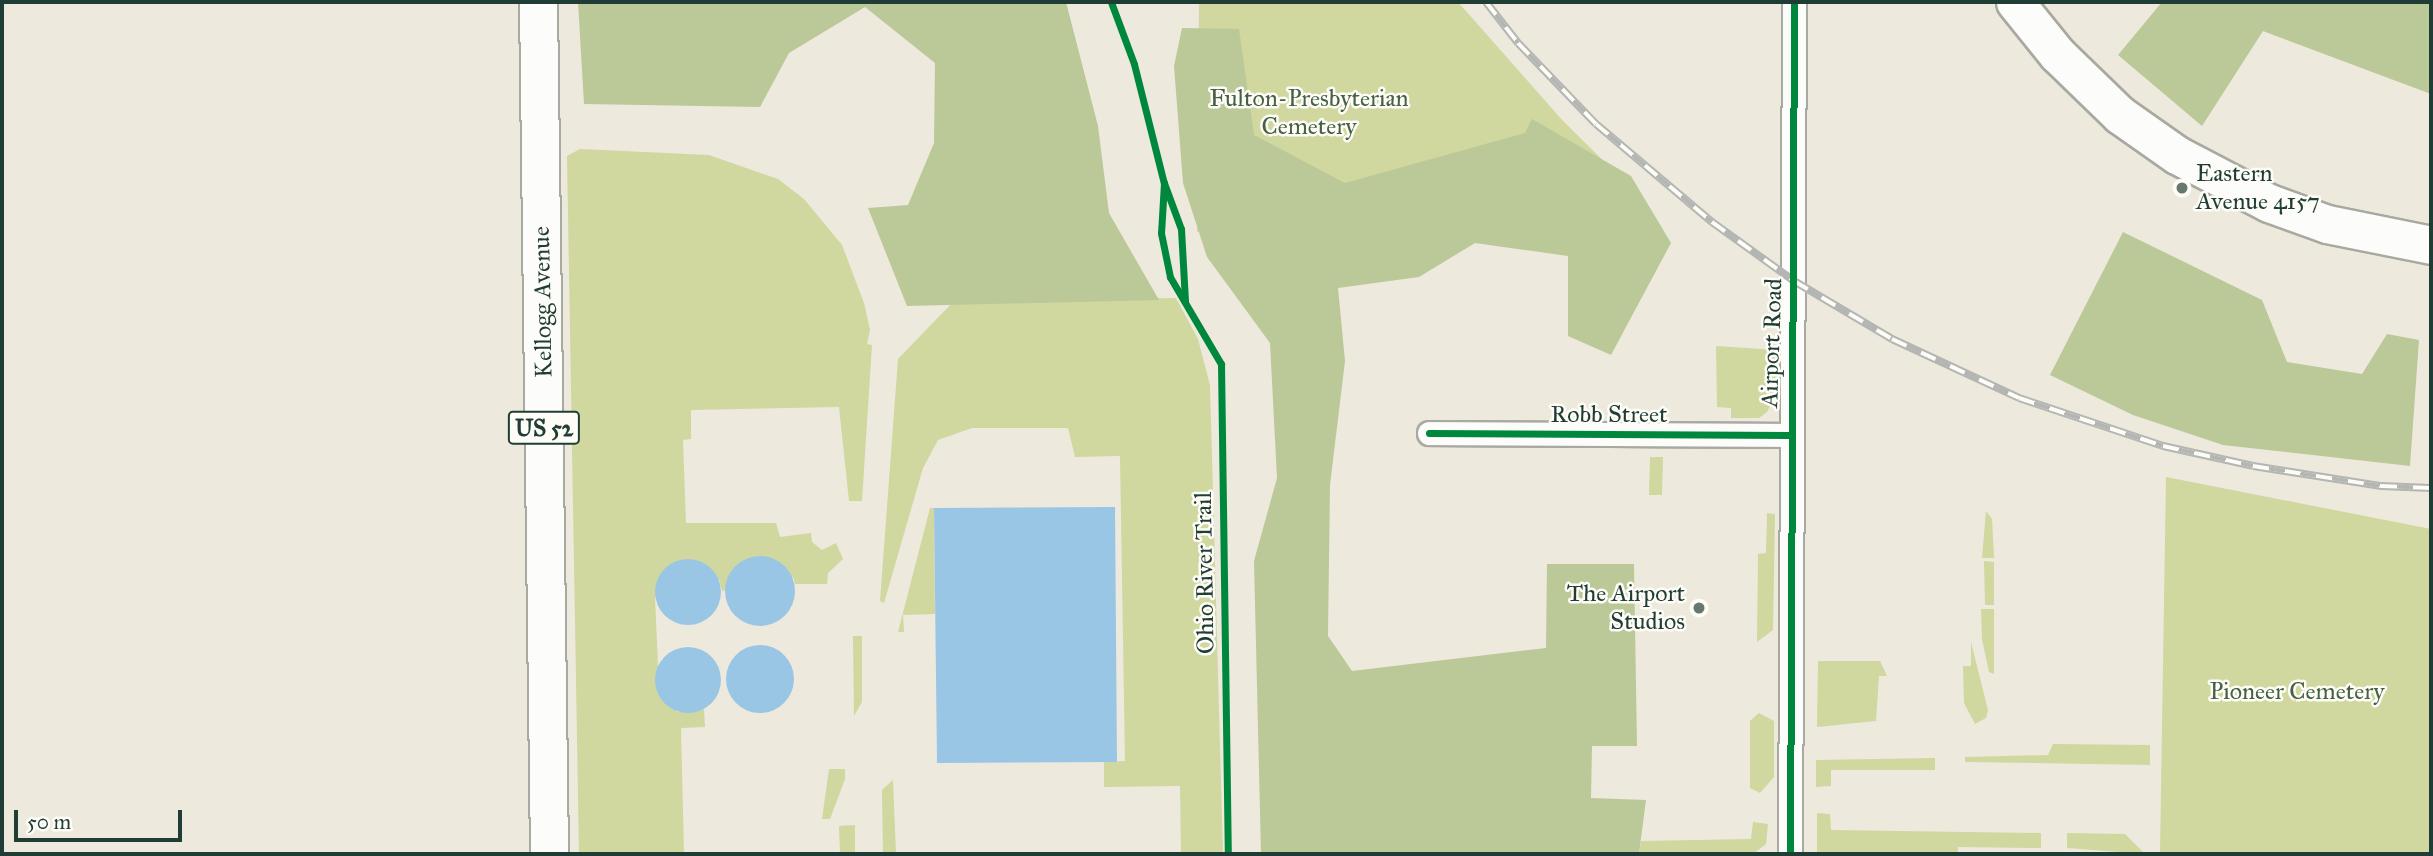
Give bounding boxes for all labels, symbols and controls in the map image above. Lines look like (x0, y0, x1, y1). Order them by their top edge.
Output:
park label: Fulton-Presbyterian Cemetery (1209, 85, 1409, 141)
place label: Eastern Avenue 4157 (2196, 160, 2320, 216)
marker: Eastern Avenue 4157 (2174, 180, 2190, 196)
street label: Kellogg Avenue (527, 226, 559, 378)
street label: Airport Road (1755, 278, 1789, 408)
street label: Robb Street (1550, 401, 1668, 429)
road number: US 52 (507, 408, 581, 448)
street label: Ohio River Trail (1189, 492, 1221, 654)
place label: The Airport Studios (1567, 580, 1685, 636)
marker: The Airport Studios (1691, 600, 1707, 616)
park label: Pioneer Cemetery (2210, 678, 2384, 706)
scale bar (18, 796, 186, 840)
text: 50 m (27, 809, 71, 835)

